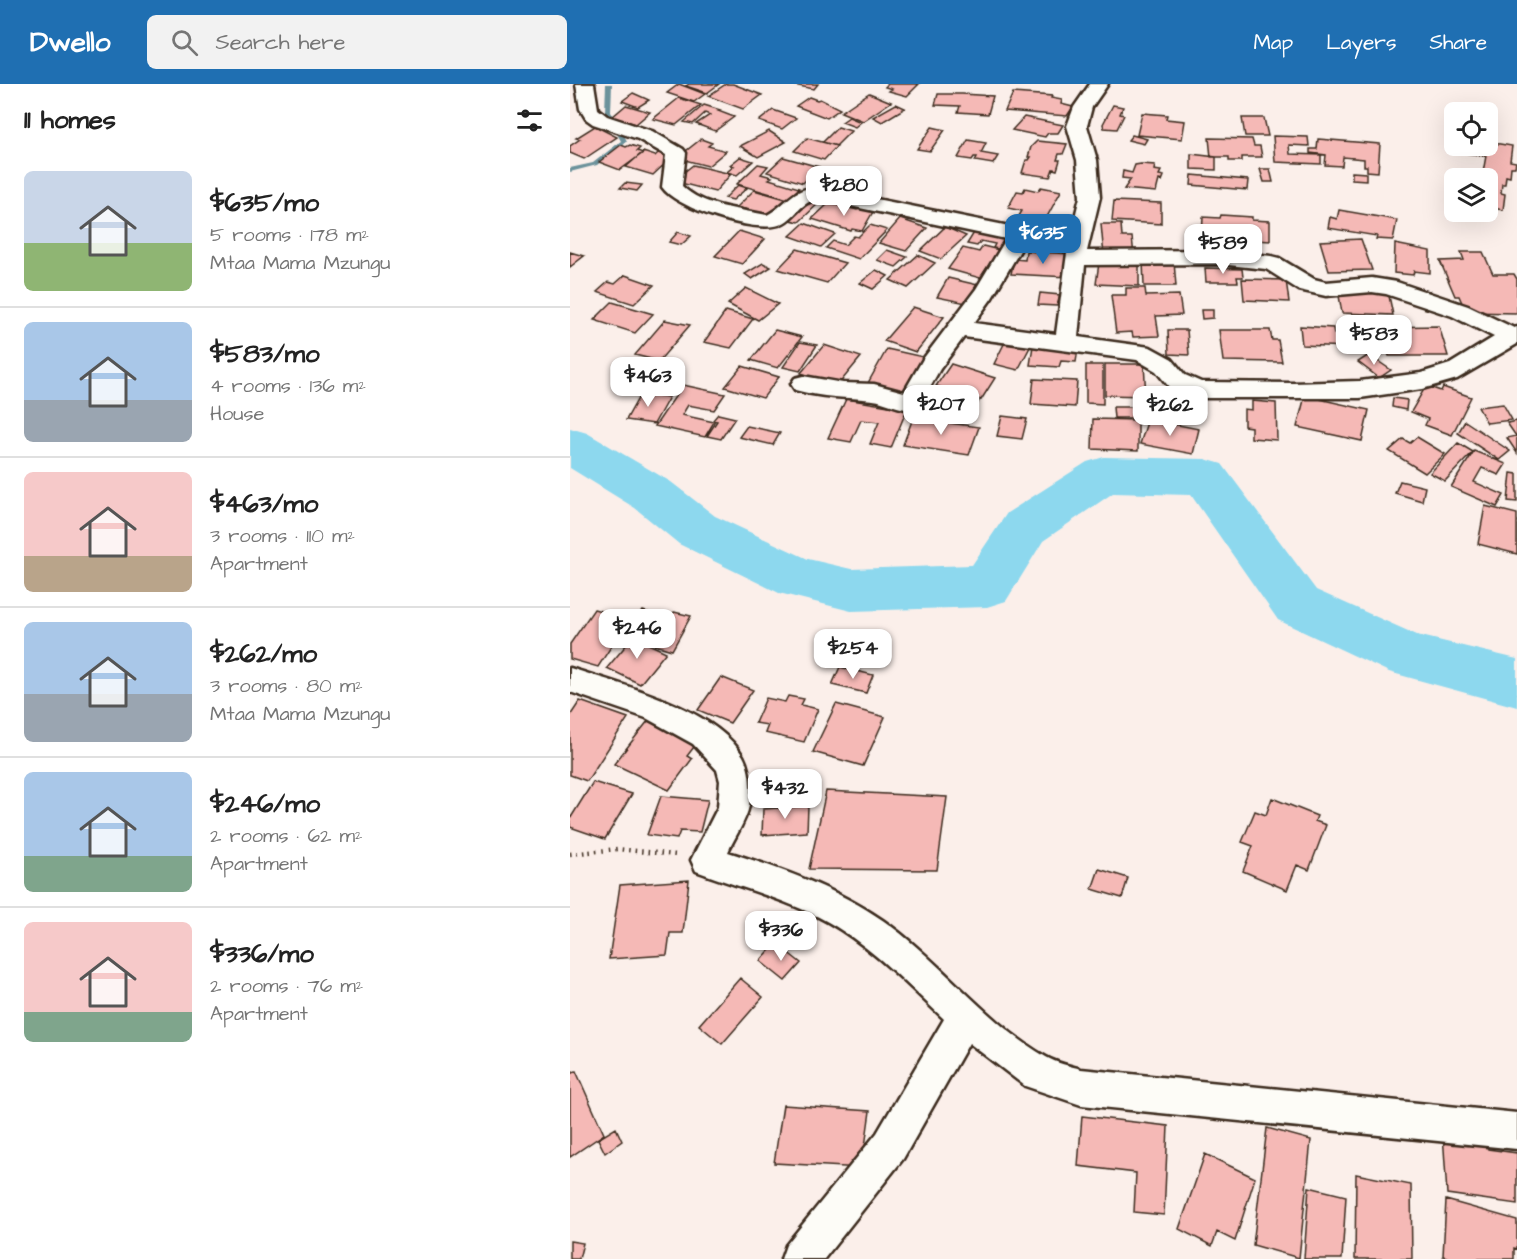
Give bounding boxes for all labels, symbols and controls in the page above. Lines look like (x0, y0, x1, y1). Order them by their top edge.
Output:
search box (147, 15, 567, 69)
text: Dwello (30, 23, 111, 62)
icon: search (168, 26, 201, 59)
text: Search here (216, 27, 345, 58)
text: Map (1253, 28, 1293, 57)
text: Layers (1326, 28, 1396, 57)
text: Share (1429, 28, 1487, 57)
text: 11 homes (24, 102, 116, 138)
map controls (1444, 102, 1498, 222)
button: locate (1444, 102, 1498, 156)
icon: filters (513, 104, 546, 137)
pin: $280 (808, 166, 880, 217)
button: layers (1444, 168, 1498, 222)
text: $280 (820, 171, 868, 199)
text: $635/mo (210, 185, 319, 221)
icon: home (72, 195, 144, 267)
pin: $635 (1007, 214, 1079, 265)
text: $635 (1019, 219, 1067, 247)
text: 5 rooms · 178 m² (210, 221, 369, 249)
pin: $589 (1187, 224, 1259, 275)
text: $589 (1198, 229, 1248, 257)
text: Mtaa Mama Mzungu (210, 249, 391, 277)
pin: $583 (1338, 315, 1410, 366)
text: $583 (1350, 320, 1398, 348)
text: $583/mo (210, 336, 320, 372)
icon: home (72, 346, 144, 418)
pin: $463 (612, 357, 684, 408)
text: $463 (624, 362, 672, 390)
text: 4 rooms · 136 m² (210, 372, 366, 400)
pin: $207 (905, 385, 977, 436)
pin: $262 (1134, 386, 1206, 437)
text: $207 (917, 390, 965, 418)
text: $262 (1147, 391, 1193, 419)
text: House (210, 400, 264, 428)
text: $463/mo (210, 486, 318, 522)
icon: home (72, 496, 144, 568)
text: 3 rooms · 110 m² (210, 522, 355, 550)
text: Apartment (210, 550, 308, 578)
pin: $246 (601, 609, 673, 660)
text: $246 (613, 614, 661, 642)
pin: $254 (817, 629, 889, 680)
text: $254 (828, 634, 878, 662)
text: $262/mo (210, 636, 317, 672)
icon: home (72, 646, 144, 718)
text: 3 rooms · 80 m² (210, 672, 363, 700)
text: Mtaa Mama Mzungu (210, 700, 391, 728)
pin: $432 (749, 769, 821, 820)
text: $432 (762, 774, 808, 802)
text: $246/mo (210, 786, 320, 822)
icon: home (72, 796, 144, 868)
text: 2 rooms · 62 m² (210, 822, 362, 850)
text: Apartment (210, 850, 308, 878)
pin: $336 (745, 911, 817, 962)
text: $336 (759, 916, 803, 944)
text: $336/mo (210, 936, 314, 972)
icon: home (72, 946, 144, 1018)
text: 2 rooms · 76 m² (210, 972, 363, 1000)
text: Apartment (210, 1000, 308, 1028)

